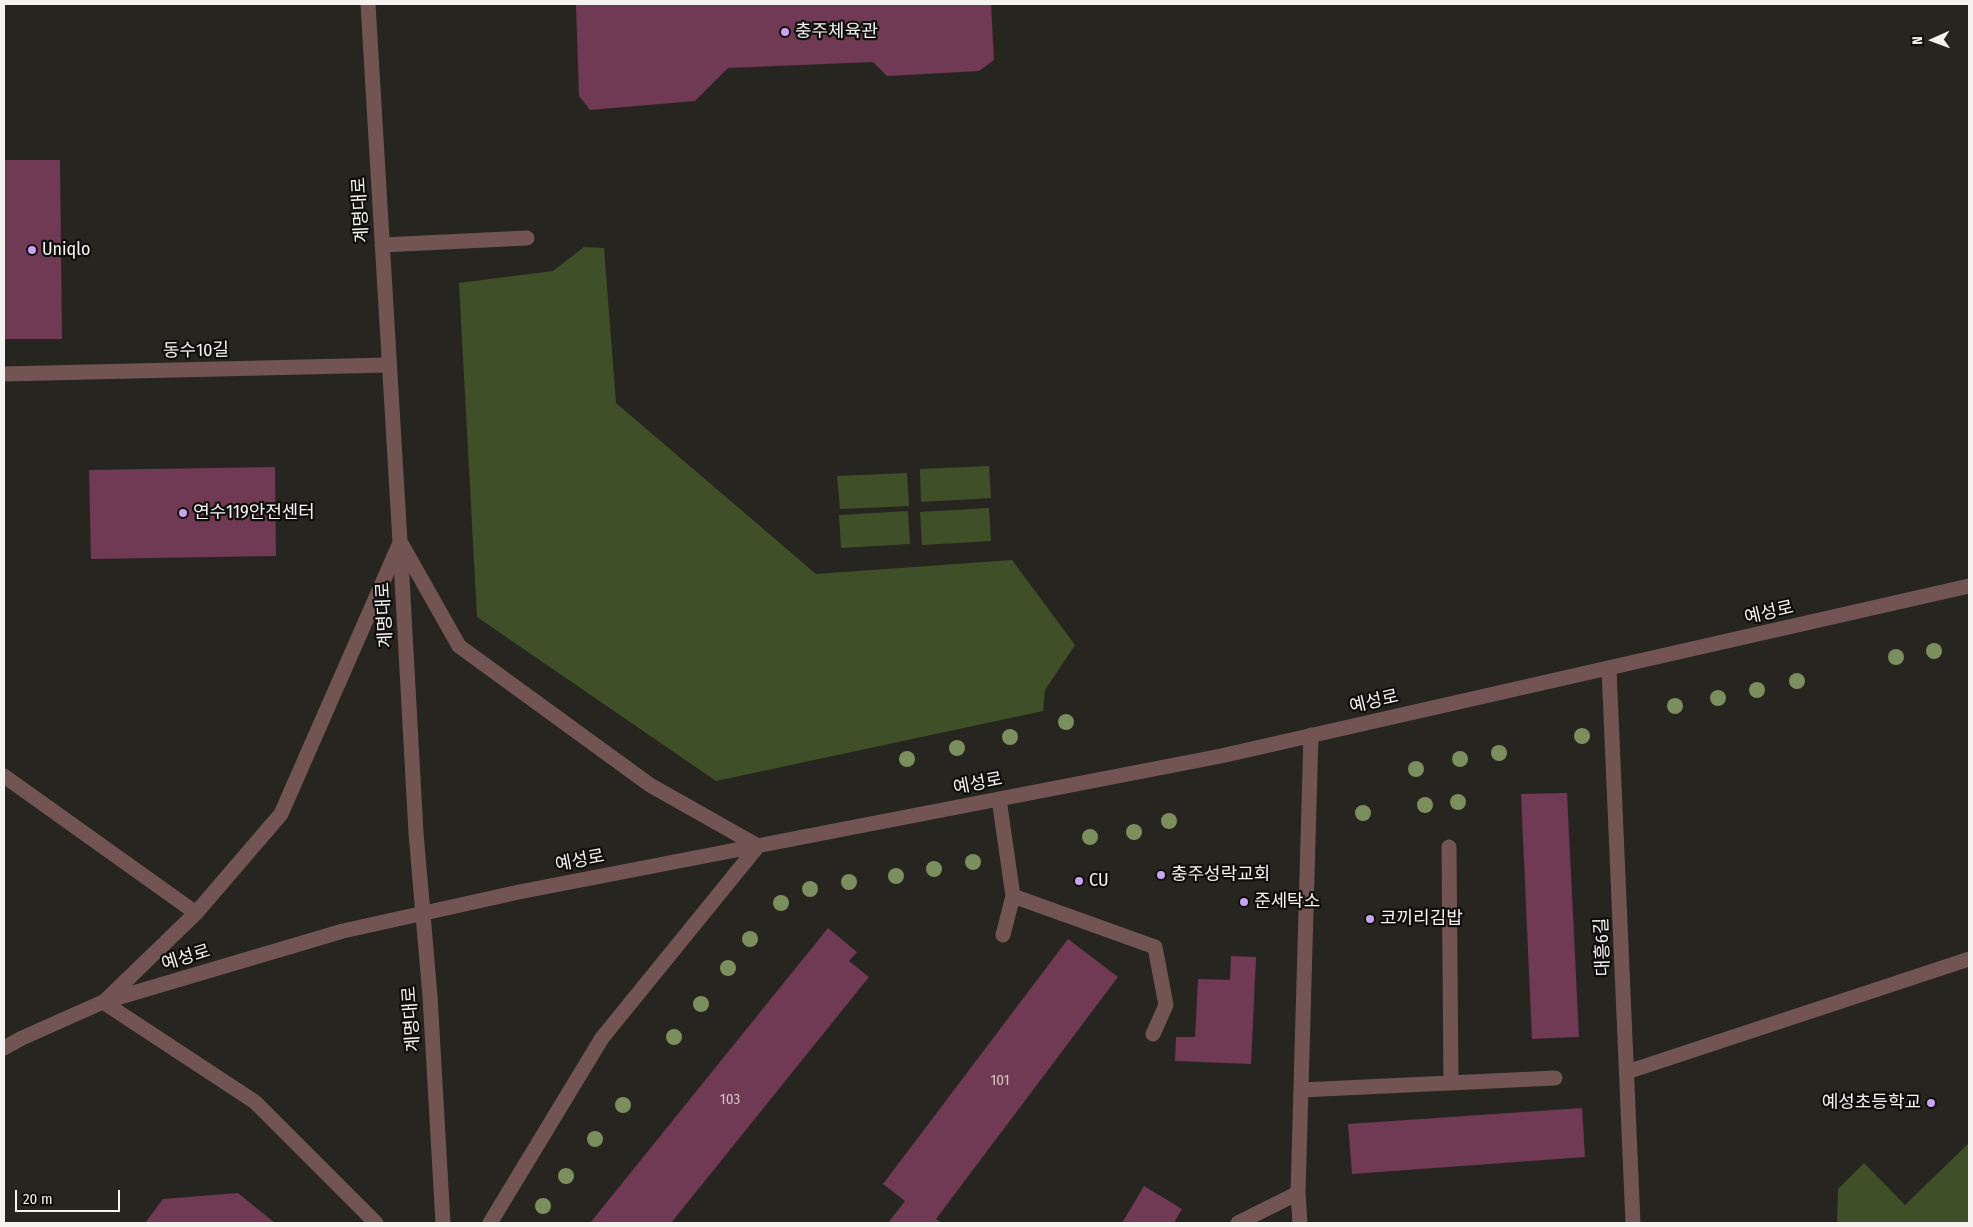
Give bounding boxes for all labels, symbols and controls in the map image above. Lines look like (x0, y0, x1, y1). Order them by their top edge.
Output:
north arrow (1908, 15, 1958, 65)
place label: 충주체육관 (795, 21, 878, 43)
marker: 충주체육관 (779, 26, 791, 38)
text: N (1909, 36, 1926, 45)
street label: 계명대로 (348, 176, 374, 244)
place label: Uniqlo (42, 239, 90, 261)
marker: Uniqlo (26, 244, 38, 256)
street label: 동수10길 (163, 340, 229, 362)
place label: 연수119안전센터 (193, 502, 315, 524)
marker: 연수119안전센터 (177, 507, 189, 519)
street label: 계명대로 (372, 581, 398, 649)
street label: 예성로 (1742, 597, 1796, 629)
street label: 예성로 (1347, 686, 1401, 718)
street label: 예성로 (952, 769, 1004, 799)
street label: 예성로 (554, 846, 606, 876)
place label: 충주성락교회 (1171, 864, 1270, 886)
marker: 충주성락교회 (1155, 869, 1167, 881)
place label: CU (1089, 870, 1109, 892)
marker: CU (1073, 875, 1085, 887)
place label: 준세탁소 (1254, 891, 1320, 913)
marker: 준세탁소 (1238, 896, 1250, 908)
place label: 코끼리김밥 (1380, 908, 1463, 930)
marker: 코끼리김밥 (1364, 913, 1376, 925)
street label: 대흥6길 (1591, 917, 1615, 977)
street label: 예성로 (159, 940, 213, 976)
street label: 계명대로 (399, 985, 425, 1053)
house number: 101 (990, 1072, 1010, 1090)
house number: 103 (720, 1091, 740, 1109)
place label: 예성초등학교 (1822, 1092, 1921, 1114)
marker: 예성초등학교 (1925, 1097, 1937, 1109)
scale bar (18, 1180, 122, 1212)
text: 20 m (23, 1190, 53, 1208)

